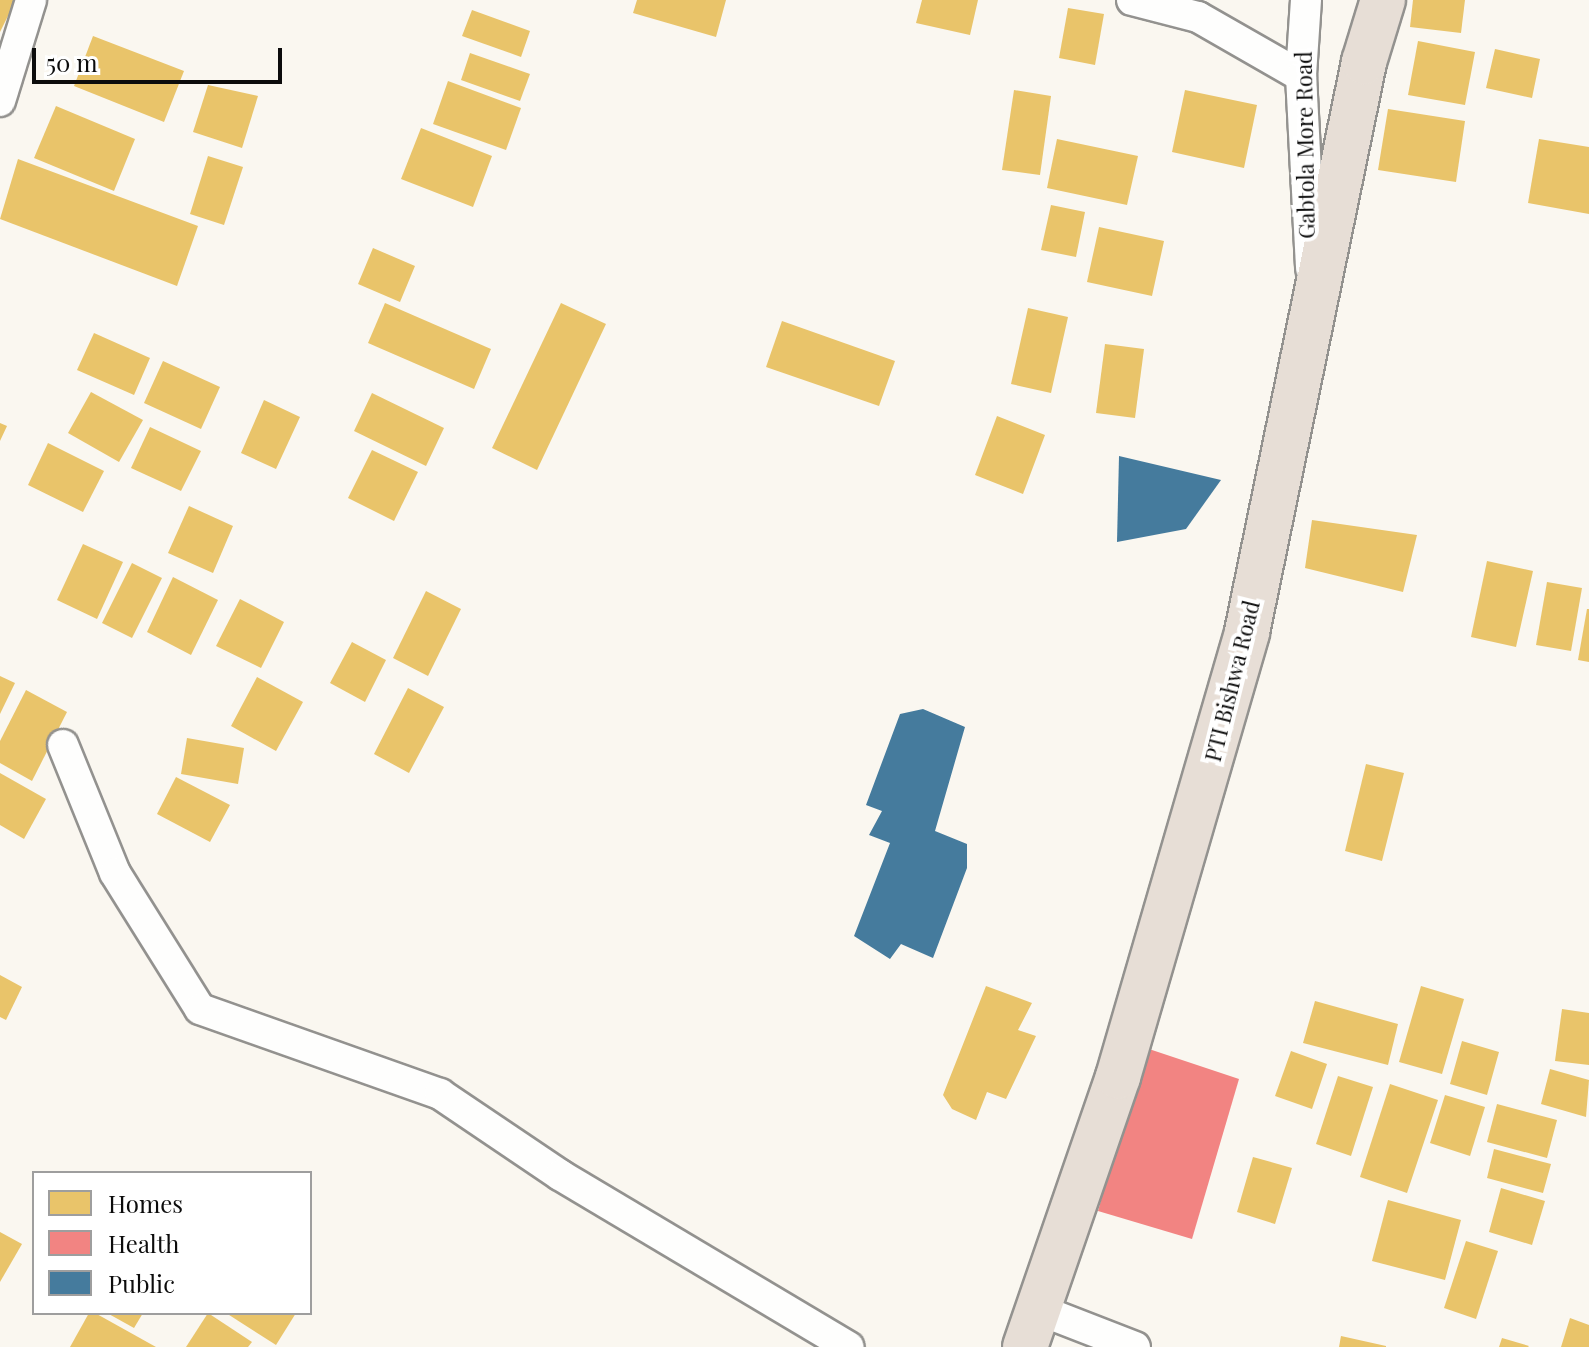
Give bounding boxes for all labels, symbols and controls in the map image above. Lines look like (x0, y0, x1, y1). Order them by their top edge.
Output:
scale bar (36, 32, 286, 82)
text: 50 m (46, 46, 98, 78)
street label: Gabtola More Road (1290, 51, 1320, 239)
street label: PTI Bishwa Road (1199, 598, 1265, 764)
legend (32, 1171, 312, 1315)
text: Homes (108, 1187, 183, 1219)
text: Health (108, 1227, 179, 1259)
text: Public (108, 1267, 175, 1299)

